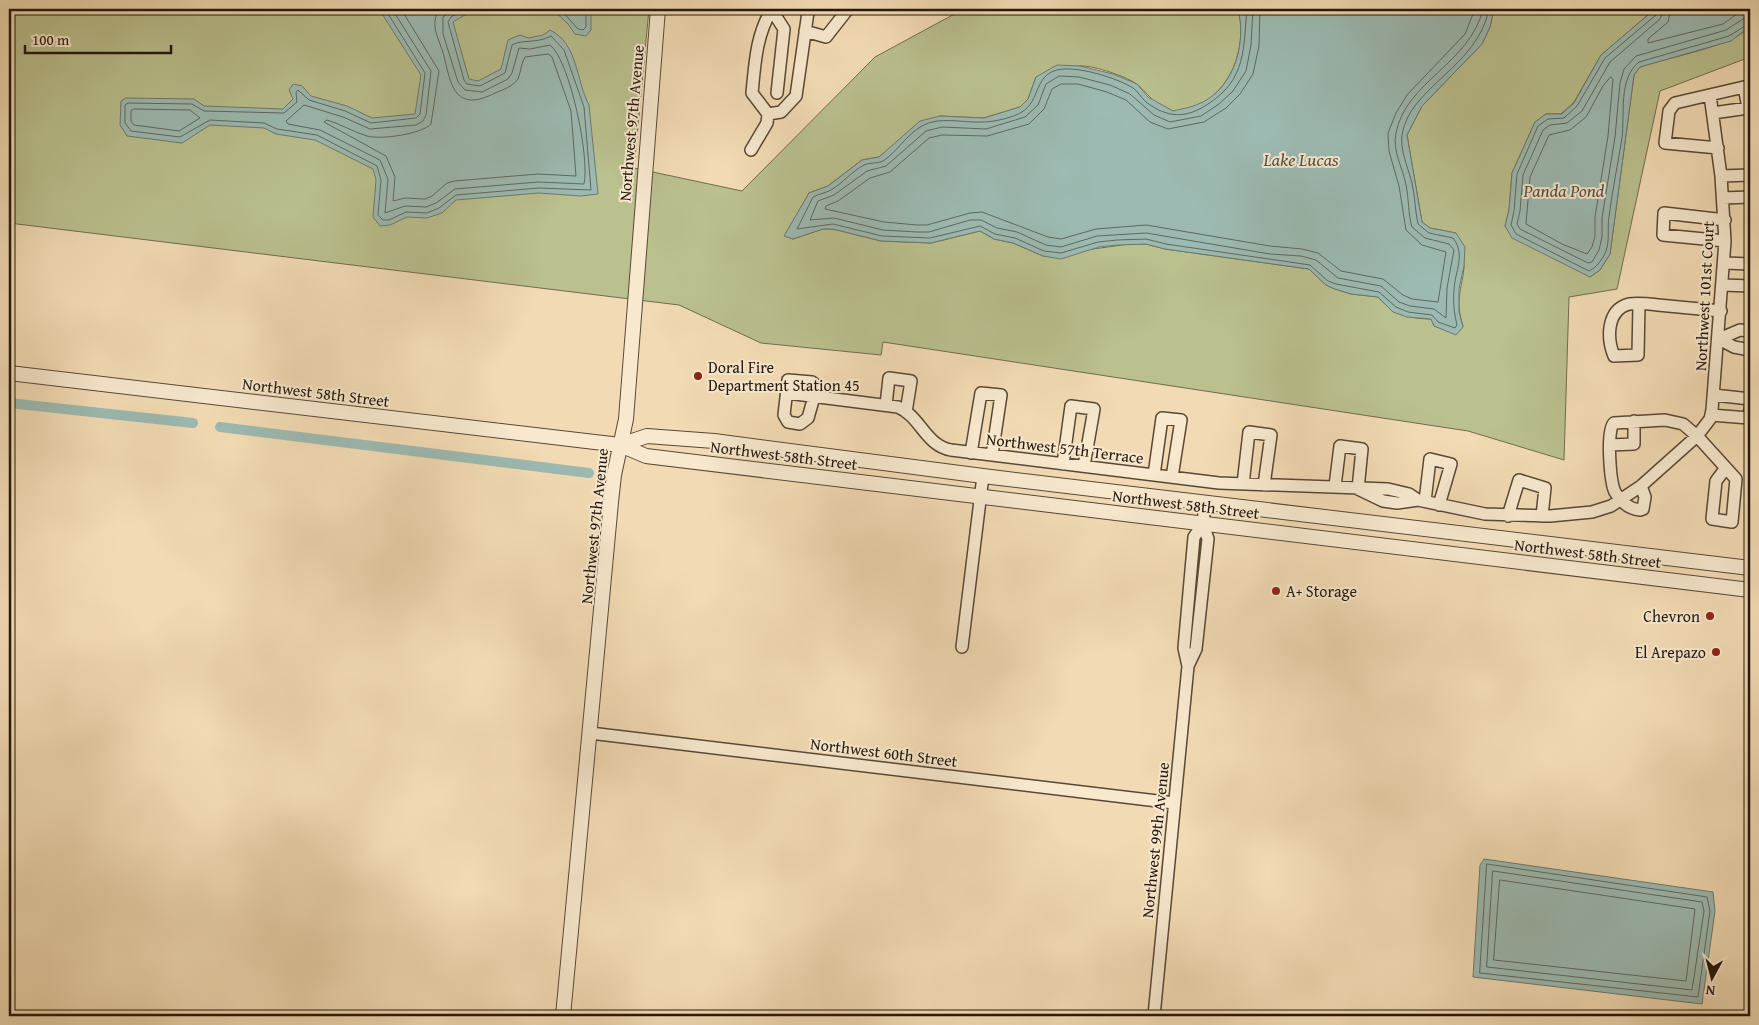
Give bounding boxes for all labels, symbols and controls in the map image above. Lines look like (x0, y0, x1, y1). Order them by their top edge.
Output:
scale bar (25, 22, 171, 54)
text: 100 m (32, 29, 70, 50)
street label: Northwest 97th Avenue (612, 44, 650, 202)
water label: Lake Lucas (1263, 146, 1339, 173)
water label: Panda Pond (1523, 177, 1605, 204)
street label: Northwest 101st Court (1688, 220, 1720, 372)
place label: Doral Fire Department Station 45 (708, 355, 860, 397)
marker: Doral Fire Department Station 45 (692, 370, 704, 382)
street label: Northwest 58th Street (241, 371, 391, 413)
street label: Northwest 57th Terrace (985, 426, 1145, 470)
street label: Northwest 58th Street (709, 434, 859, 476)
street label: Northwest 97th Avenue (574, 447, 614, 605)
street label: Northwest 58th Street (1111, 483, 1261, 525)
street label: Northwest 58th Street (1513, 532, 1663, 574)
place label: A+ Storage (1286, 579, 1357, 603)
marker: A+ Storage (1270, 585, 1282, 597)
place label: Chevron (1643, 604, 1700, 628)
marker: Chevron (1704, 610, 1716, 622)
place label: El Arepazo (1635, 640, 1706, 664)
marker: El Arepazo (1710, 646, 1722, 658)
street label: Northwest 60th Street (809, 731, 959, 773)
street label: Northwest 99th Avenue (1135, 761, 1175, 919)
north arrow (1686, 952, 1736, 1002)
text: N (1704, 980, 1716, 1001)

